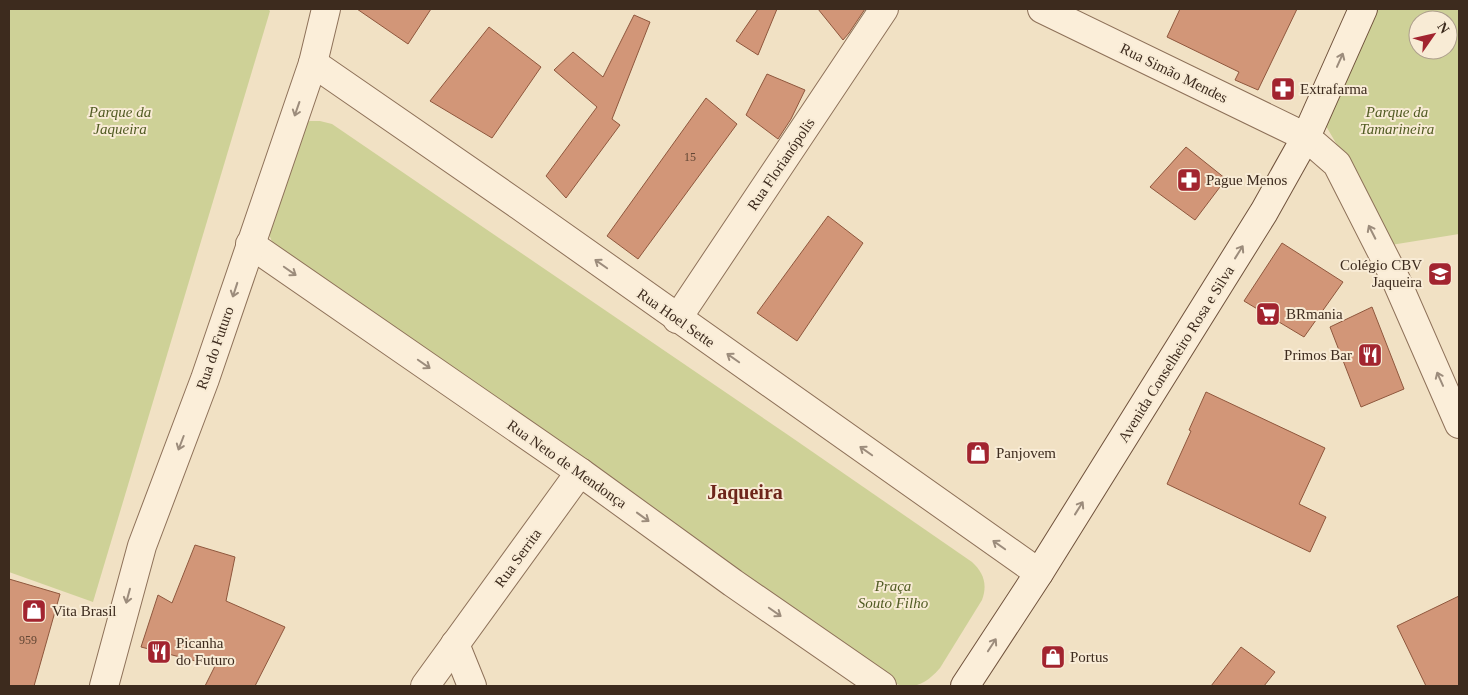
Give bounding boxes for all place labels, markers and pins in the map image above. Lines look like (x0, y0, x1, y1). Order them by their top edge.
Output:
pharmacy icon: Extrafarma (1270, 76, 1296, 102)
place label: Extrafarma (1300, 81, 1368, 97)
pharmacy icon: Pague Menos (1176, 167, 1202, 193)
place label: Pague Menos (1206, 172, 1287, 188)
place label: Colégio CBV Jaqueira (1340, 257, 1422, 290)
school or university icon: Colégio CBV Jaqueira (1427, 261, 1453, 287)
supermarket icon: BRmania (1255, 301, 1281, 327)
place label: BRmania (1286, 306, 1343, 322)
restaurant icon: Primos Bar (1357, 342, 1383, 368)
place label: Primos Bar (1284, 347, 1352, 363)
shop icon: Panjovem (965, 440, 991, 466)
place label: Panjovem (996, 445, 1056, 461)
shop icon: Vita Brasil (21, 598, 47, 624)
place label: Vita Brasil (52, 603, 117, 619)
place label: Picanha do Futuro (176, 635, 235, 668)
restaurant icon: Picanha do Futuro (146, 639, 172, 665)
shop icon: Portus (1040, 644, 1066, 670)
place label: Portus (1070, 649, 1109, 665)

